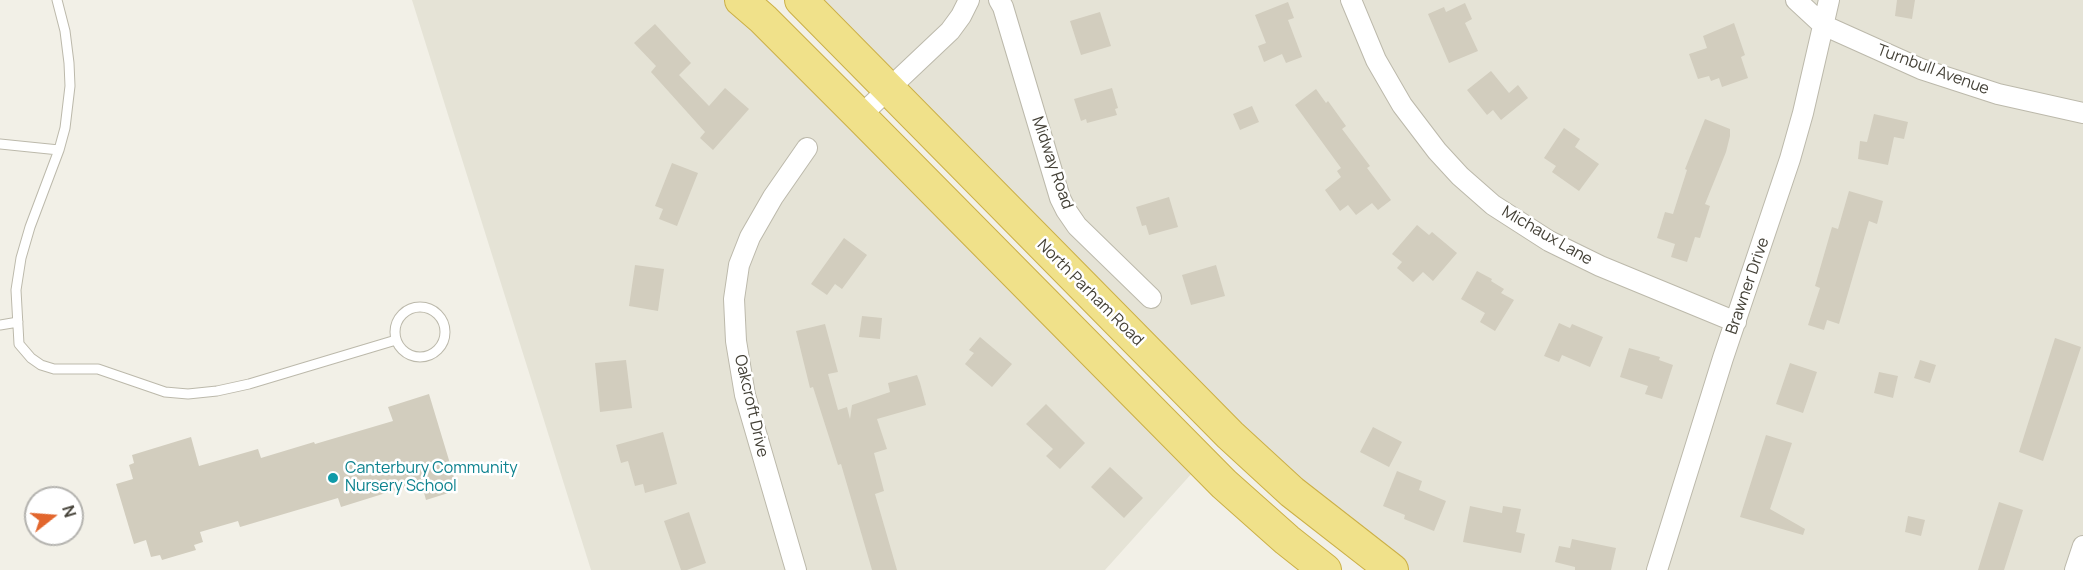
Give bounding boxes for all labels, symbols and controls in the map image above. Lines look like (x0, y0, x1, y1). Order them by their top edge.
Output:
street label: Turnbull Avenue (1874, 41, 1992, 99)
street label: Midway Road (1027, 114, 1077, 212)
street label: Michaux Lane (1498, 202, 1596, 270)
street label: Brawner Drive (1722, 235, 1774, 337)
street label: North Parham Road (1033, 236, 1147, 350)
street label: Oakcroft Drive (730, 353, 772, 459)
place label: Canterbury Community Nursery School (345, 459, 518, 497)
marker: Canterbury Community Nursery School (326, 471, 340, 485)
north arrow (24, 486, 84, 546)
text: N (57, 503, 82, 520)

